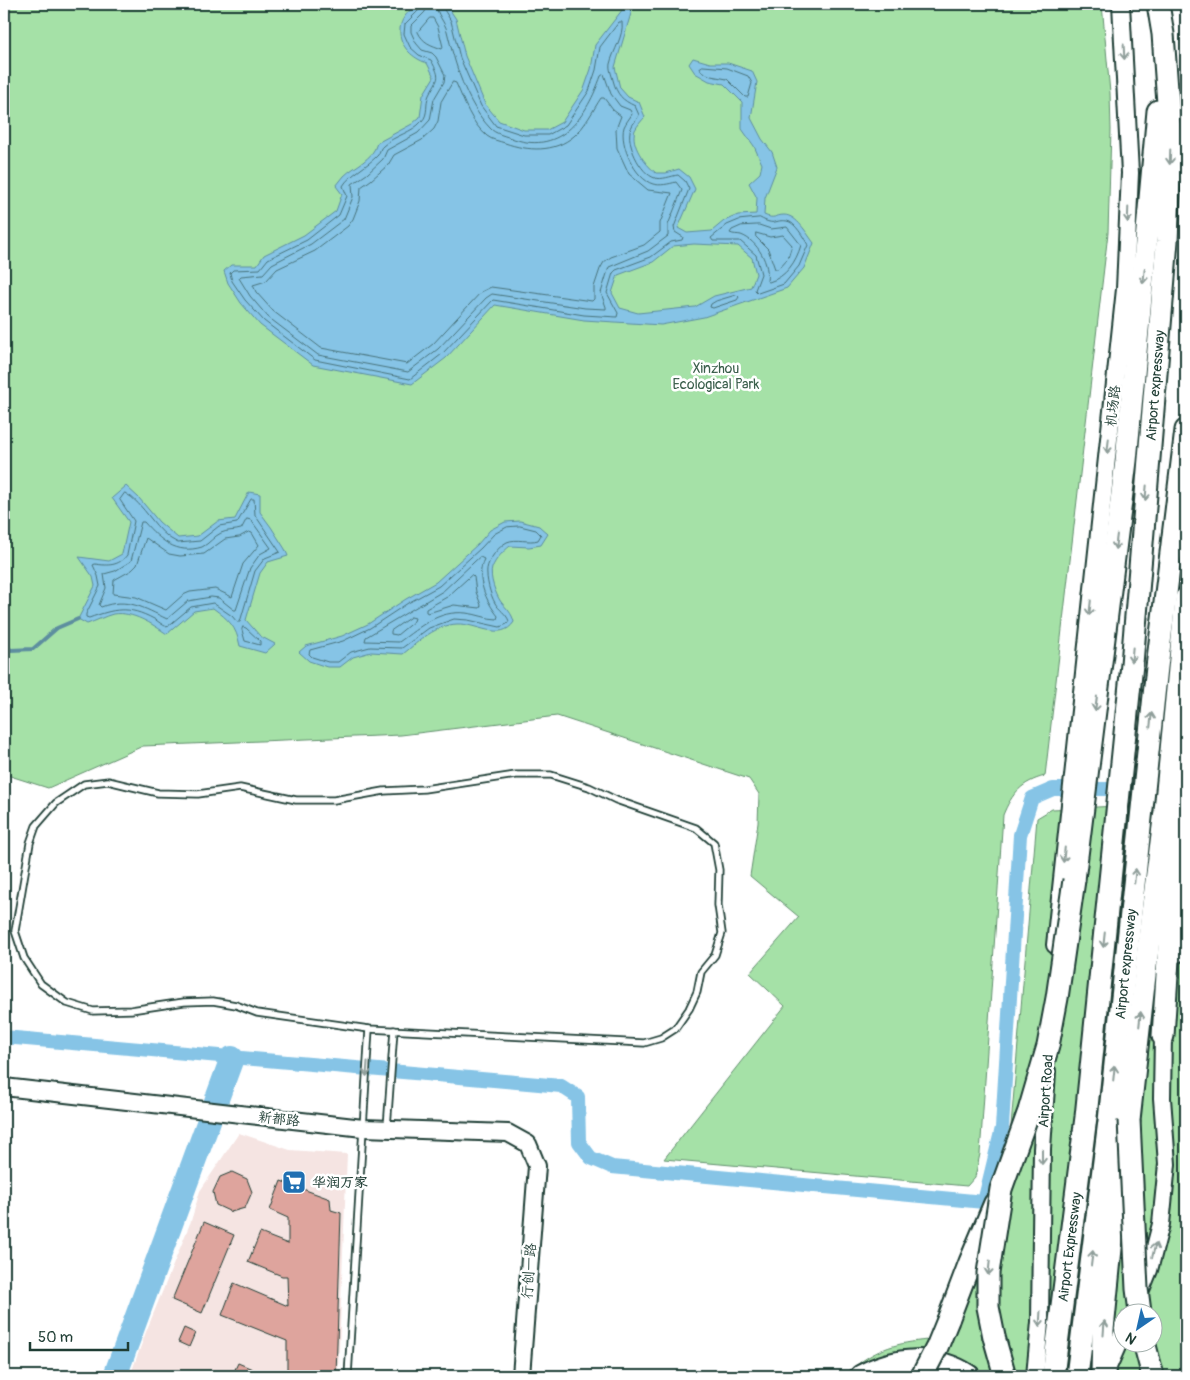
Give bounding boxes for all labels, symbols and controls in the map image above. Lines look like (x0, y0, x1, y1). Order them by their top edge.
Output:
one-way arrow (1119, 44, 1129, 60)
one-way arrow (1166, 149, 1175, 165)
one-way arrow (1124, 206, 1133, 222)
one-way arrow (1139, 268, 1149, 284)
street label: Airport expressway (1142, 329, 1168, 441)
park label: Xinzhou Ecological Park (673, 360, 760, 393)
street label: 机场路 (1102, 384, 1124, 428)
one-way arrow (1103, 438, 1113, 454)
one-way arrow (1141, 485, 1150, 501)
one-way arrow (1111, 534, 1121, 550)
one-way arrow (1085, 599, 1095, 615)
one-way arrow (1128, 647, 1137, 663)
one-way arrow (1091, 695, 1101, 711)
one-way arrow (1146, 712, 1156, 728)
one-way arrow (1059, 847, 1069, 863)
one-way arrow (1130, 869, 1140, 885)
street label: Airport expressway (1111, 908, 1140, 1020)
one-way arrow (1099, 932, 1109, 948)
one-way arrow (1135, 1011, 1145, 1027)
street label: Airport Road (1035, 1054, 1057, 1128)
one-way arrow (362, 1061, 371, 1077)
one-way arrow (1109, 1065, 1119, 1081)
street label: 新都路 (257, 1108, 301, 1130)
one-way arrow (1037, 1148, 1047, 1164)
supermarket icon: 华润万家 (281, 1169, 307, 1195)
place label: 华润万家 (312, 1174, 368, 1191)
street label: Airport Expressway (1054, 1191, 1085, 1303)
street label: 行创一路 (519, 1242, 539, 1300)
one-way arrow (1150, 1243, 1159, 1259)
one-way arrow (1087, 1251, 1097, 1267)
one-way arrow (984, 1260, 994, 1276)
north arrow (1112, 1302, 1162, 1352)
one-way arrow (1035, 1311, 1044, 1327)
scale bar (30, 1320, 128, 1352)
one-way arrow (1099, 1320, 1109, 1336)
text: 50 m (38, 1328, 73, 1347)
text: N (1122, 1329, 1140, 1348)

